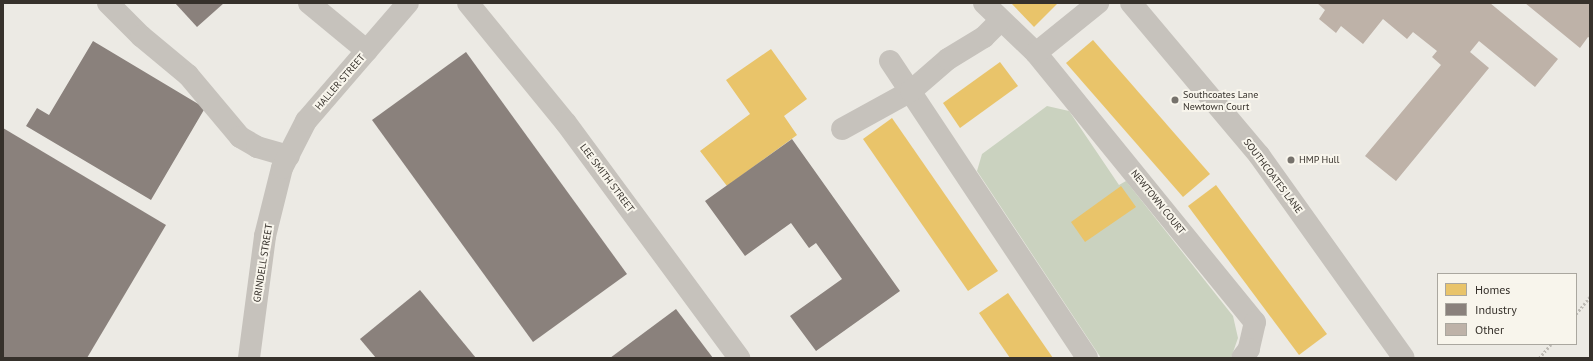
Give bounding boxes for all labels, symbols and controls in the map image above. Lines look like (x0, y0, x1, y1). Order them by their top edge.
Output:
street label: HALLER STREET (313, 52, 367, 112)
place label: Southcoates Lane Newtown Court (1183, 88, 1258, 112)
marker: Southcoates Lane Newtown Court (1170, 95, 1180, 105)
street label: SOUTHCOATES LANE (1241, 136, 1305, 216)
street label: LEE SMITH STREET (577, 141, 637, 215)
place label: HMP Hull (1299, 154, 1340, 166)
marker: HMP Hull (1286, 155, 1296, 165)
street label: NEWTOWN COURT (1128, 167, 1188, 237)
street label: GRINDELL STREET (251, 223, 275, 303)
legend (1437, 273, 1577, 345)
text: Homes (1475, 282, 1510, 297)
text: Industry (1475, 302, 1517, 317)
text: Other (1475, 322, 1504, 337)

